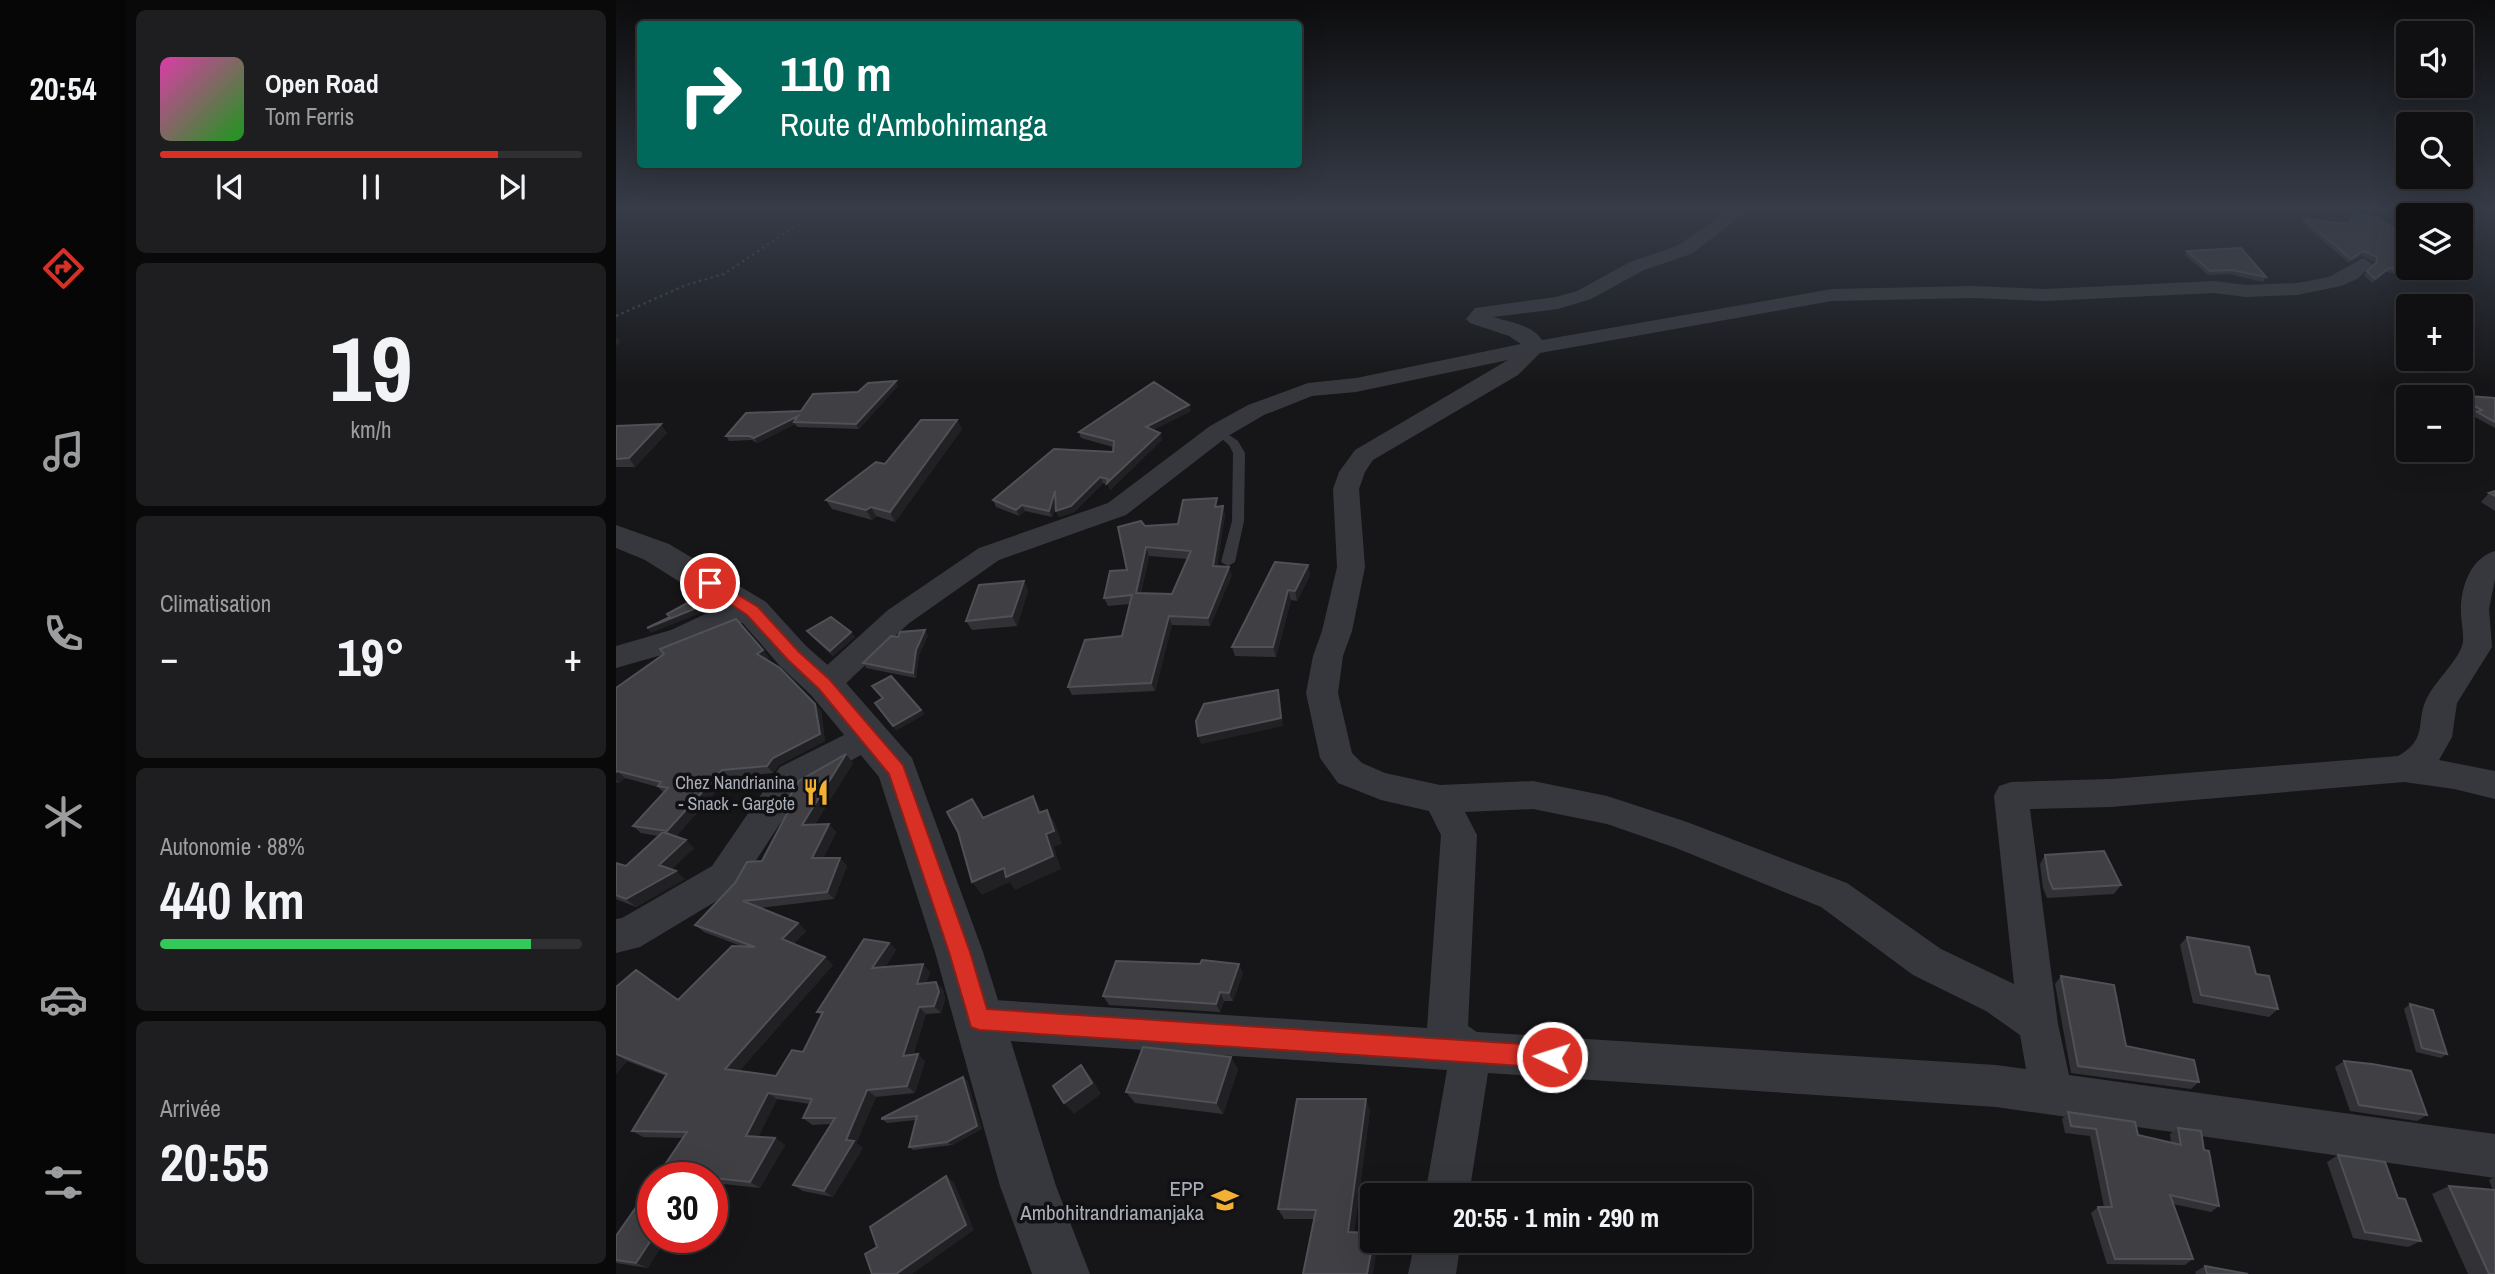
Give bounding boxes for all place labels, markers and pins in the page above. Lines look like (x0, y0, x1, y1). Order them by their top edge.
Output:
pin (680, 553, 740, 613)
place label: Chez Nandrianina - Snack - Gargote (675, 770, 795, 816)
restaurant icon: Chez Nandrianina - Snack - Gargote (801, 777, 831, 807)
place label: EPP Ambohitrandriamanjaka (1019, 1174, 1204, 1227)
school or university icon: EPP Ambohitrandriamanjaka (1210, 1185, 1240, 1215)

